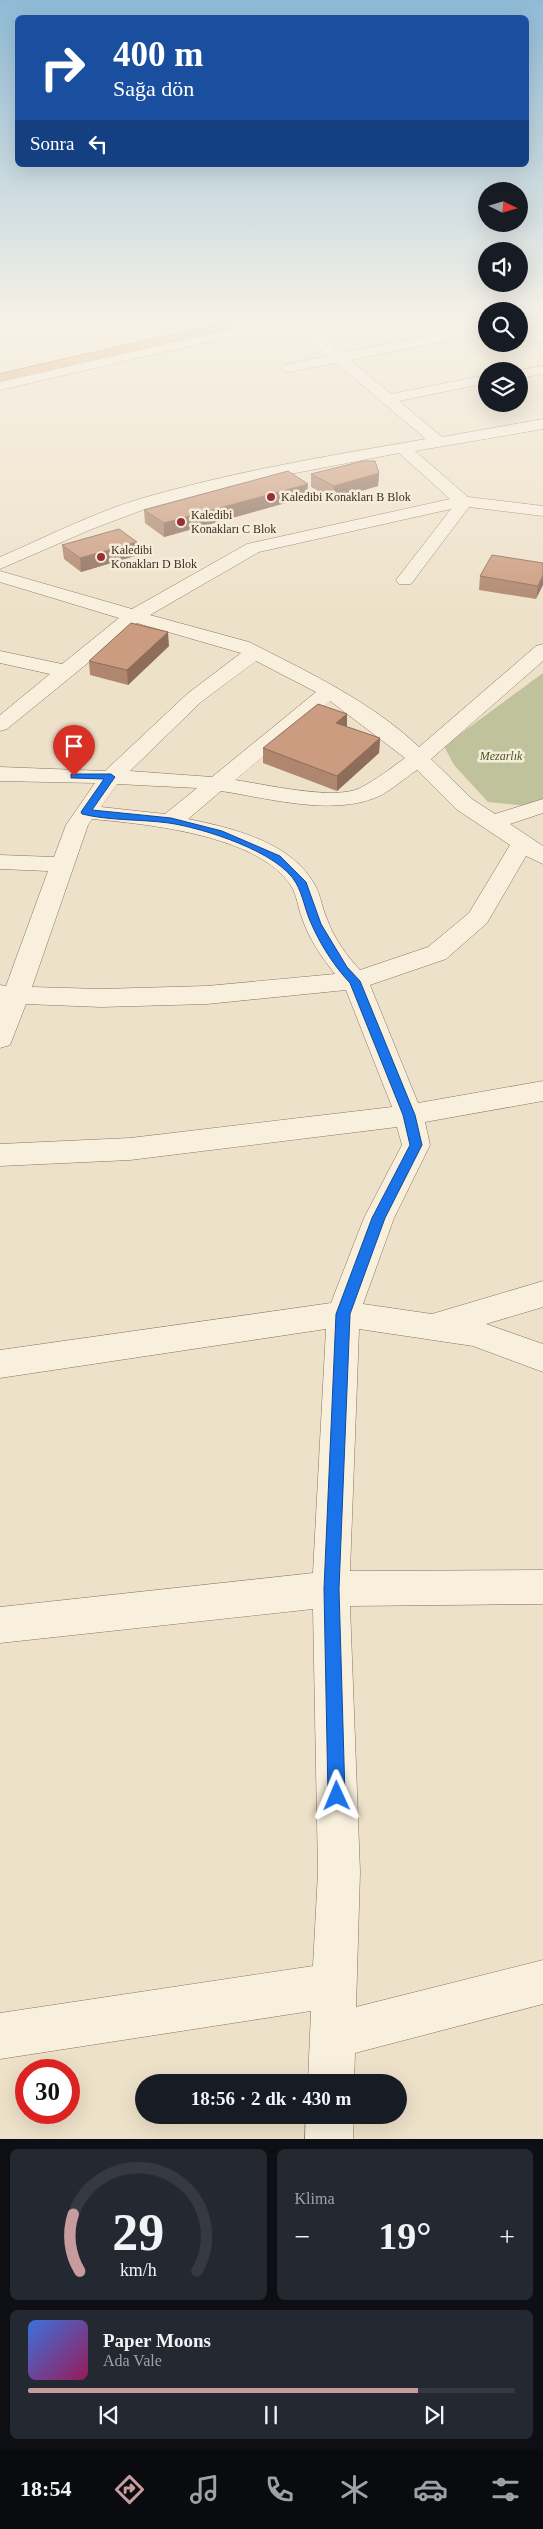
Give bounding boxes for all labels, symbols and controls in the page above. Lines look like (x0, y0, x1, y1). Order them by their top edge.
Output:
icon: right (30, 35, 95, 100)
text: 400 m (113, 35, 203, 74)
text: Sağa dön (113, 76, 194, 101)
icon: left (84, 130, 112, 158)
text: Sonra (30, 133, 74, 154)
north arrow (478, 182, 528, 232)
map controls (478, 182, 528, 412)
button: sound (478, 242, 528, 292)
button: search (478, 302, 528, 352)
button: layers (478, 362, 528, 412)
place label: Kaledibi Konakları B Blok (281, 490, 411, 504)
marker: Kaledibi Konakları B Blok (265, 491, 277, 503)
place label: Kaledibi Konakları C Blok (191, 508, 276, 536)
marker: Kaledibi Konakları C Blok (175, 516, 187, 528)
place label: Kaledibi Konakları D Blok (111, 543, 197, 571)
marker: Kaledibi Konakları D Blok (95, 551, 107, 563)
pin (53, 725, 95, 776)
icon: arrive (60, 732, 88, 760)
park label: Mezarlık (479, 749, 523, 763)
position arrow (310, 1769, 362, 1821)
speed limit sign: 30 (15, 2059, 80, 2124)
text: 18:56 · 2 dk · 430 m (191, 2088, 351, 2109)
text: Klima (295, 2190, 335, 2207)
text: 29 (112, 2204, 164, 2261)
text: 19° (378, 2215, 431, 2257)
text: − (295, 2221, 310, 2252)
text: + (499, 2221, 515, 2252)
text: km/h (120, 2260, 157, 2280)
text: Paper Moons (103, 2330, 211, 2351)
text: Ada Vale (103, 2352, 162, 2369)
icon: previous (95, 2401, 123, 2429)
icon: pause (257, 2401, 285, 2429)
icon: next (420, 2401, 448, 2429)
icon: directions (112, 2472, 147, 2507)
icon: music (187, 2472, 222, 2507)
icon: phone (262, 2472, 297, 2507)
icon: climate (337, 2472, 372, 2507)
icon: car (413, 2472, 448, 2507)
icon: filters (488, 2472, 523, 2507)
text: 18:54 (20, 2476, 71, 2501)

